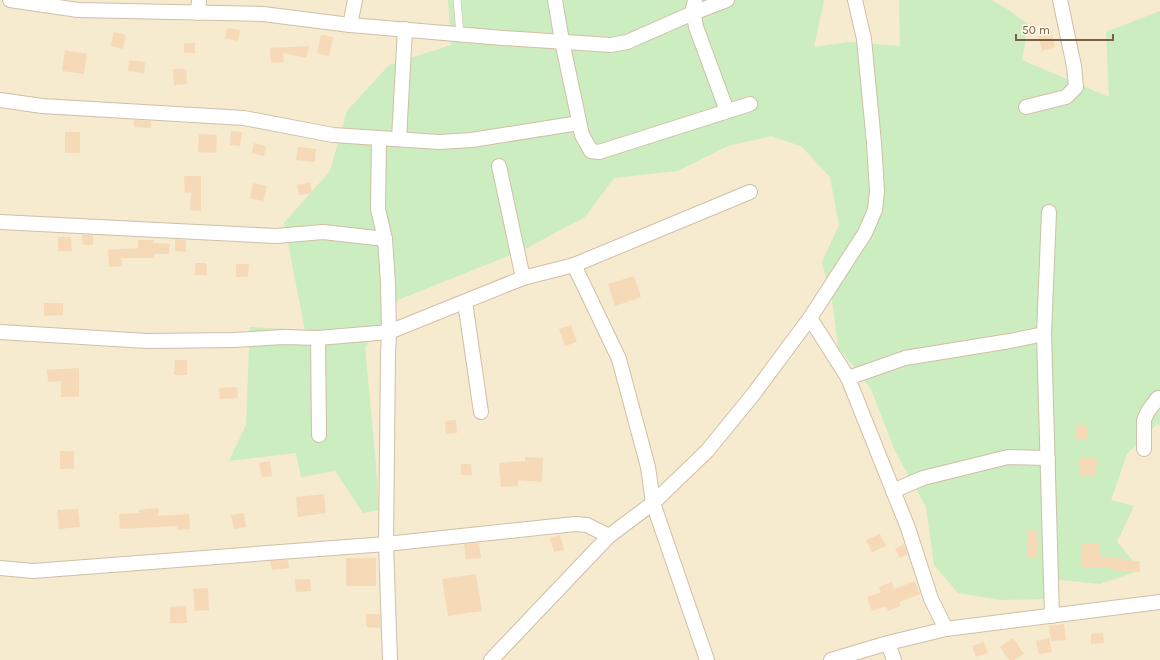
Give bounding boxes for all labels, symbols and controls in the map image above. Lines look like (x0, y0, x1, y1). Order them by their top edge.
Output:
scale bar (1016, 16, 1113, 42)
text: 50 m (1022, 23, 1050, 37)

